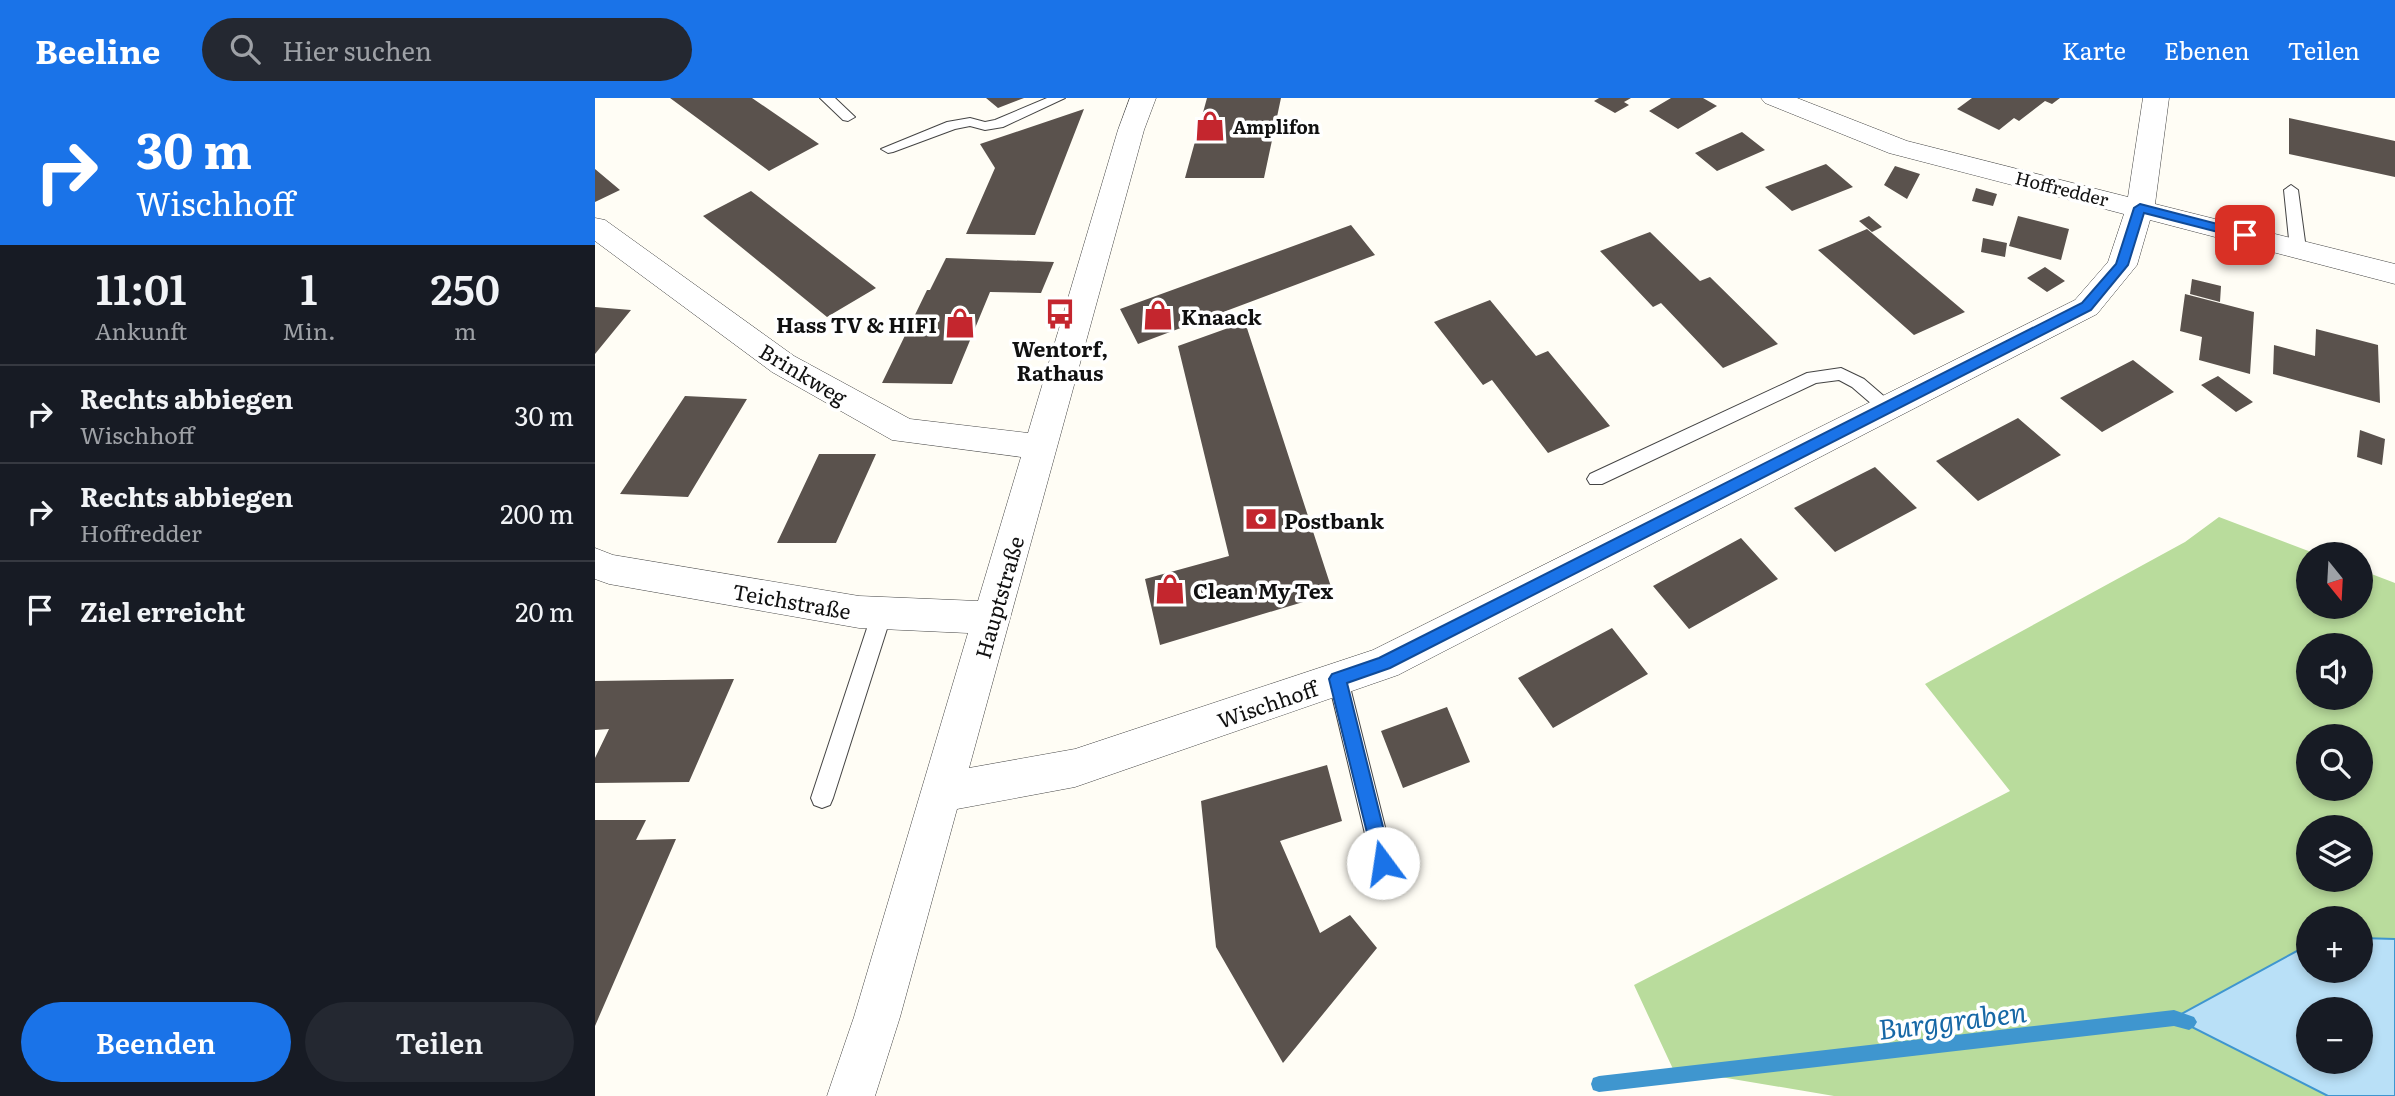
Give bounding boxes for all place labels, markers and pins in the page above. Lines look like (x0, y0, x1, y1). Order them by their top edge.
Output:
shop icon: Amplifon (1193, 109, 1227, 143)
place label: Amplifon (1233, 113, 1320, 140)
pin (2215, 205, 2275, 265)
bus stop icon: Wentorf, Rathaus (1043, 297, 1077, 331)
shop icon: Knaack (1141, 298, 1175, 332)
place label: Knaack (1181, 300, 1263, 331)
shop icon: Hass TV & HIFI (943, 306, 977, 340)
place label: Hass TV & HIFI (776, 308, 937, 339)
place label: Wentorf, Rathaus (1012, 332, 1108, 387)
bank icon: Postbank (1244, 502, 1278, 536)
place label: Postbank (1284, 504, 1385, 535)
shop icon: Clean My Tex (1153, 572, 1187, 606)
place label: Clean My Tex (1193, 574, 1334, 605)

